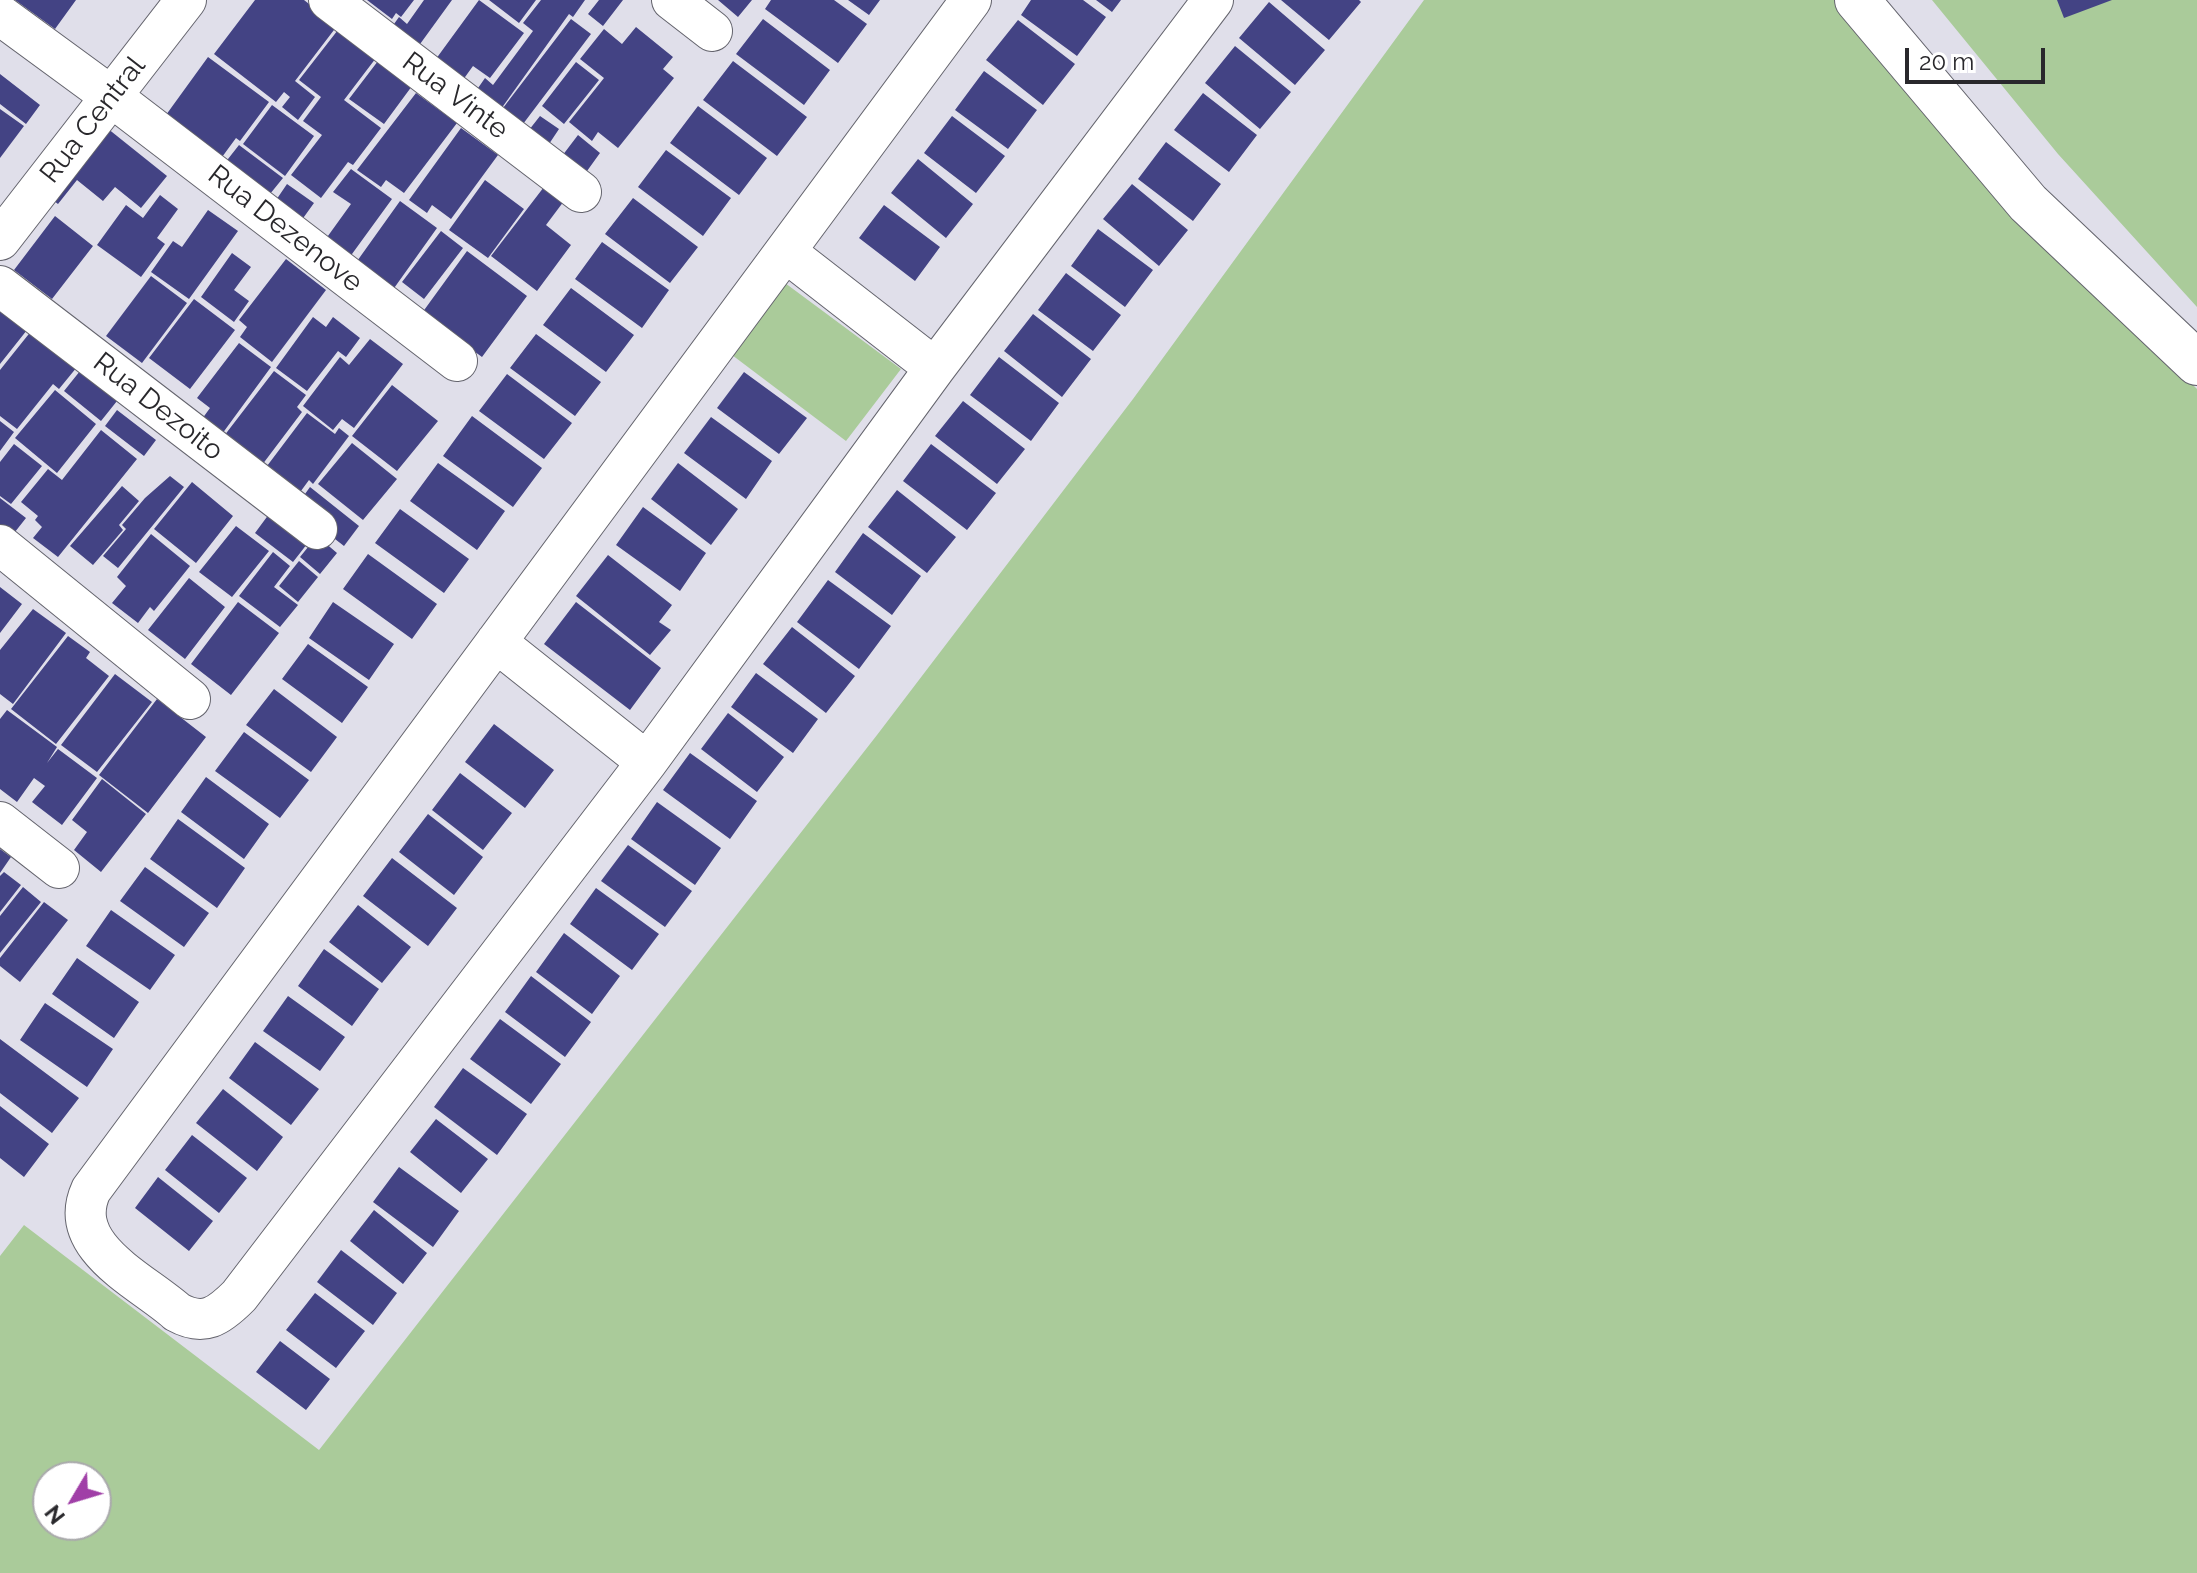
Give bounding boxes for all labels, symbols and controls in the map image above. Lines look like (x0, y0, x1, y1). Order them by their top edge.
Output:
scale bar (1909, 32, 2049, 82)
street label: Rua Vinte (395, 45, 515, 147)
text: 20 m (1919, 47, 1974, 76)
street label: Rua Central (33, 50, 153, 190)
street label: Rua Dezenove (201, 158, 369, 300)
street label: Rua Dezoito (86, 346, 230, 468)
north arrow (32, 1461, 112, 1541)
text: N (39, 1500, 70, 1529)

